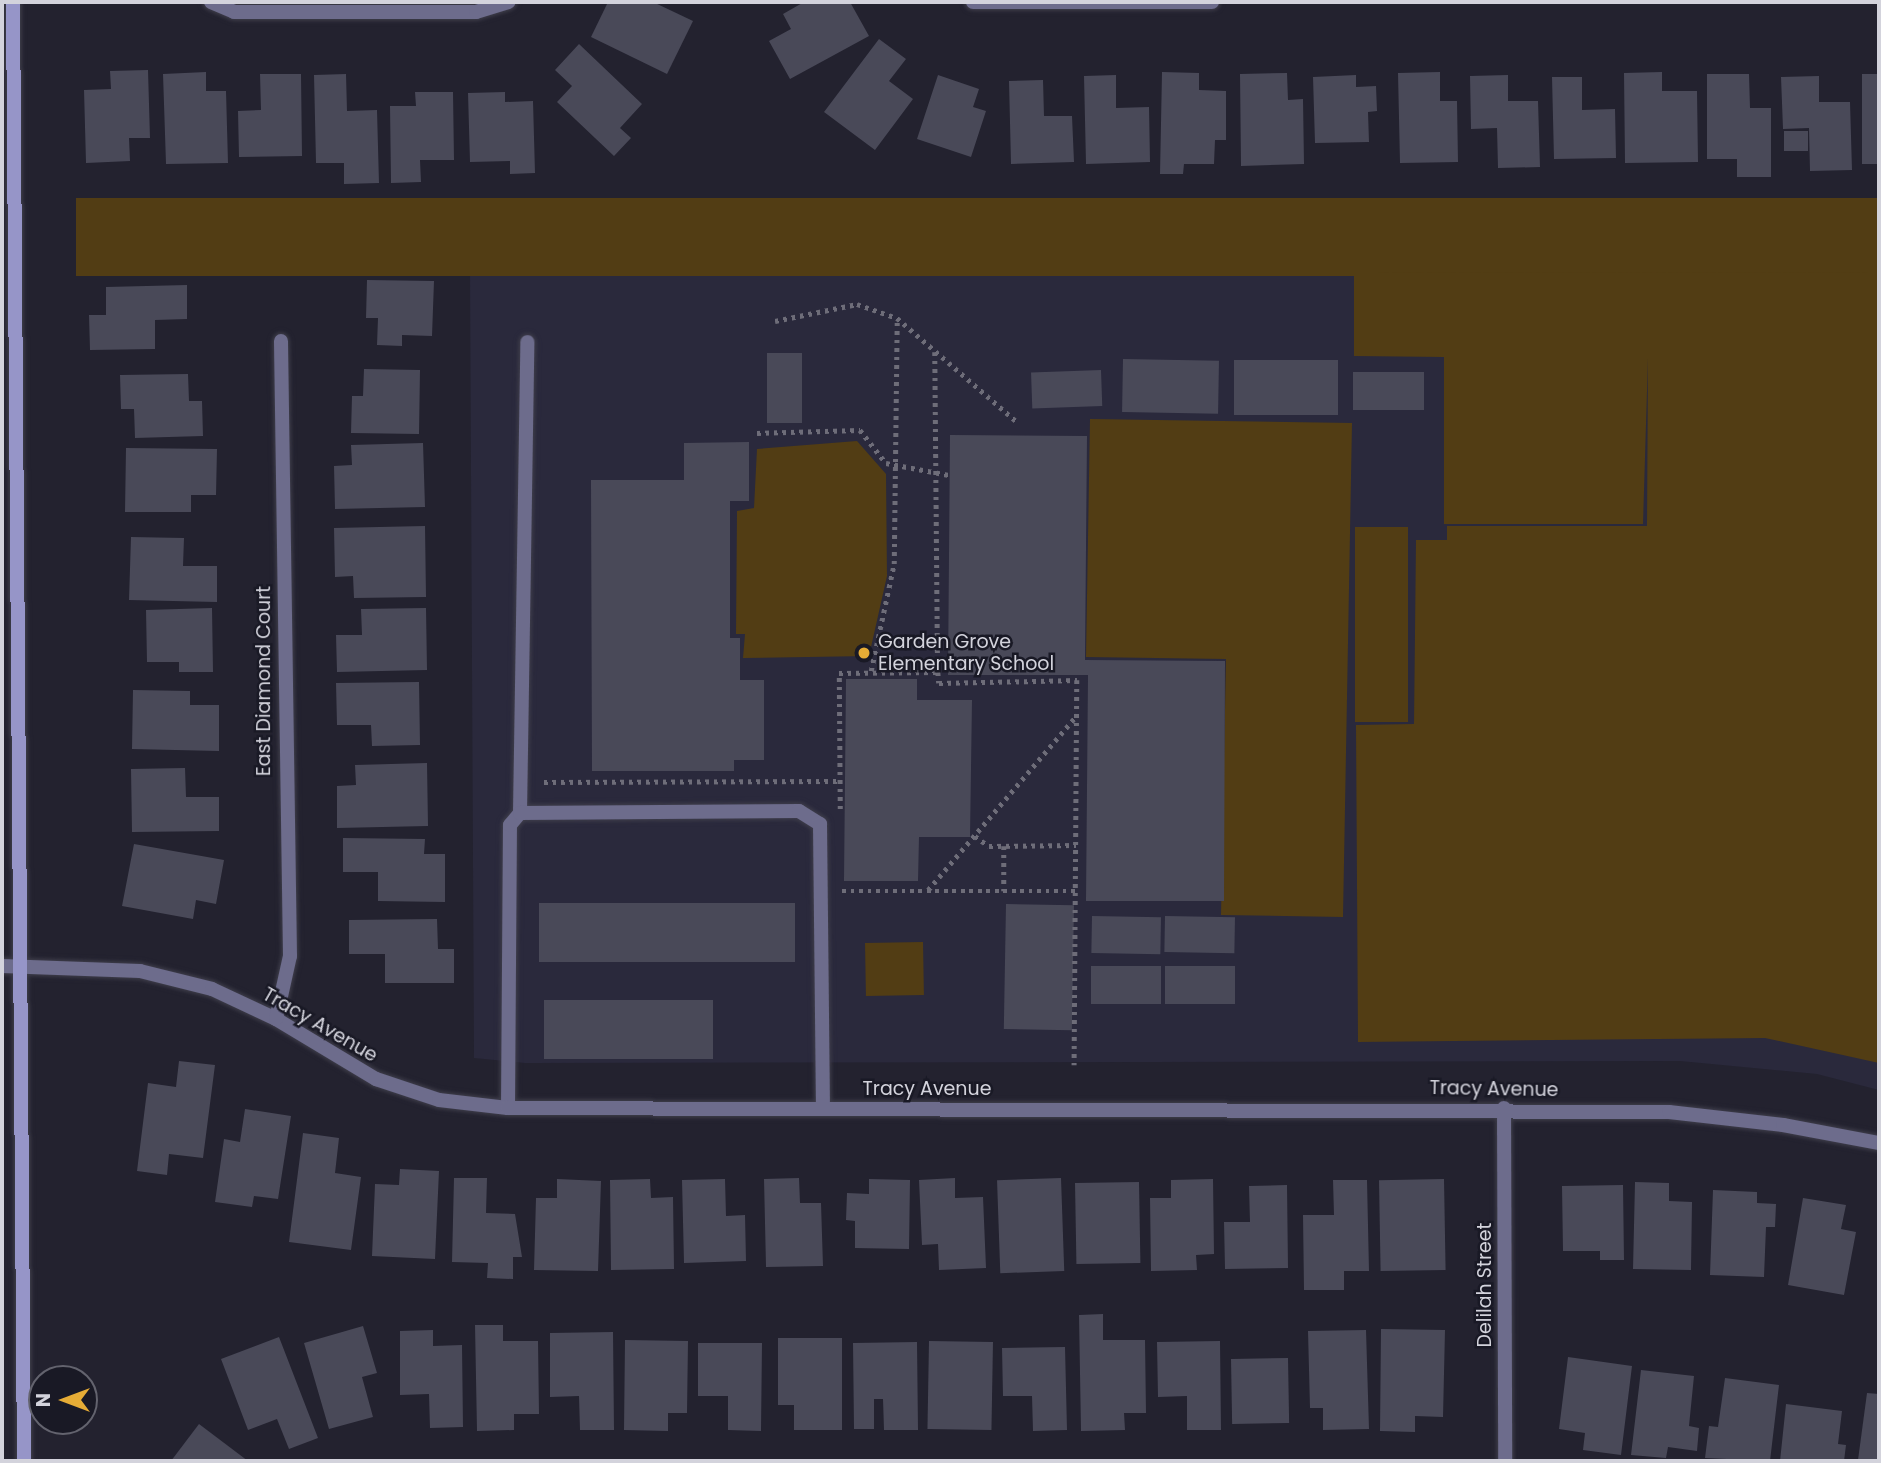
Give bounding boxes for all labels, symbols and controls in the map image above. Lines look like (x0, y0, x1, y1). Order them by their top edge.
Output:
street label: East Diamond Court (253, 586, 275, 776)
place label: Garden Grove Elementary School (878, 631, 1054, 675)
marker: Garden Grove Elementary School (856, 645, 872, 661)
street label: Tracy Avenue (259, 983, 381, 1067)
street label: Tracy Avenue (1429, 1076, 1559, 1102)
street label: Tracy Avenue (863, 1078, 991, 1100)
street label: Delilah Street (1474, 1223, 1496, 1347)
north arrow (28, 1365, 98, 1435)
text: N (30, 1393, 57, 1407)

